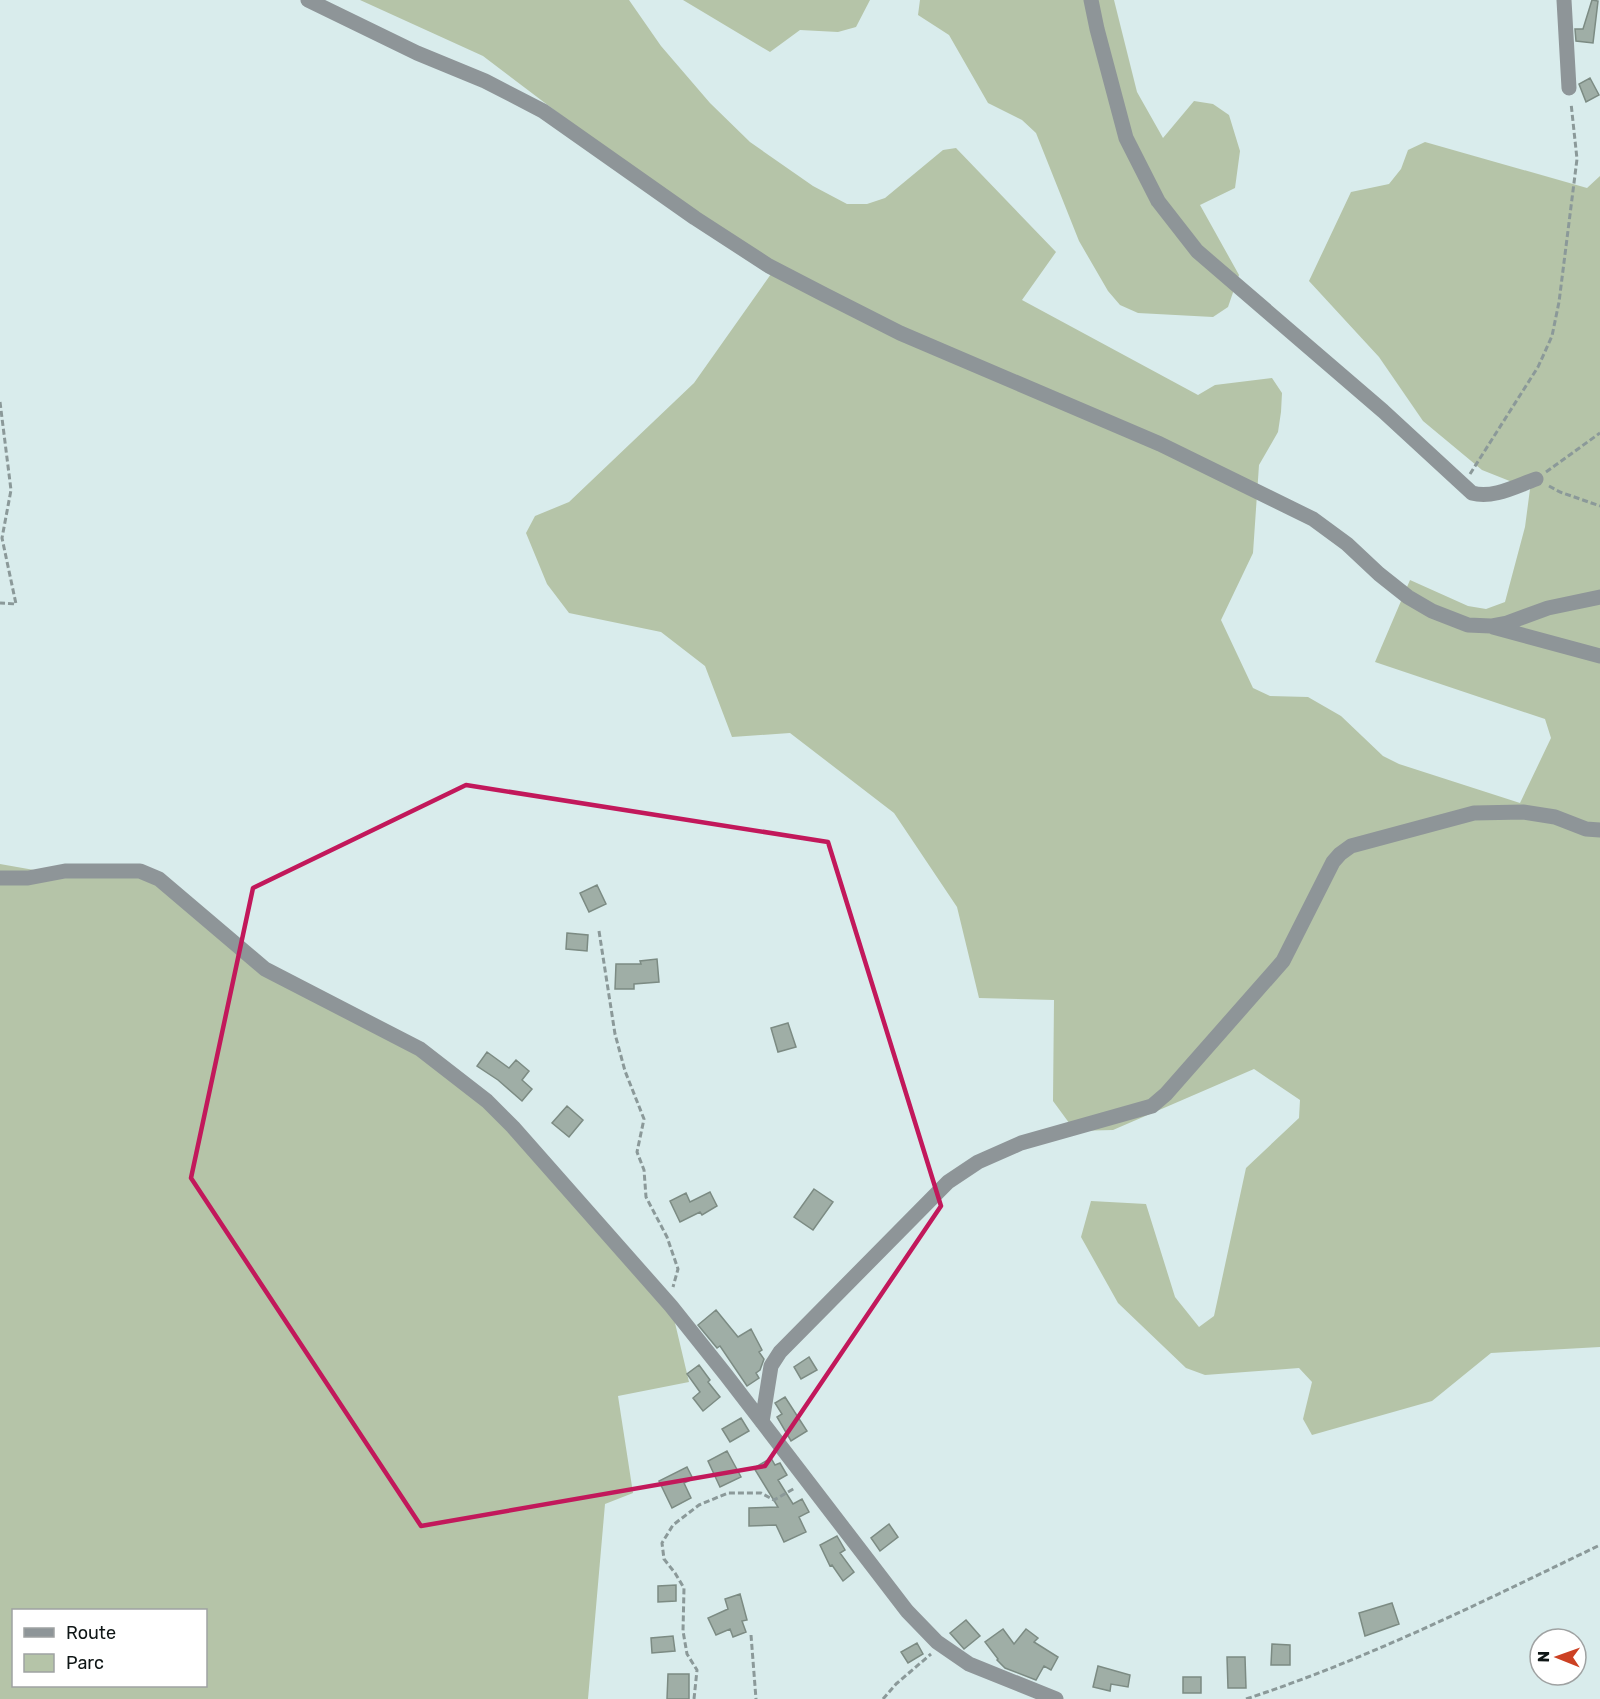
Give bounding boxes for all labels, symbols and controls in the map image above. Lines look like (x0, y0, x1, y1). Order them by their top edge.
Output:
legend (12, 1609, 207, 1687)
text: Route (66, 1622, 116, 1644)
north arrow (1528, 1627, 1588, 1687)
text: N (1534, 1651, 1553, 1663)
text: Parc (66, 1652, 104, 1674)

